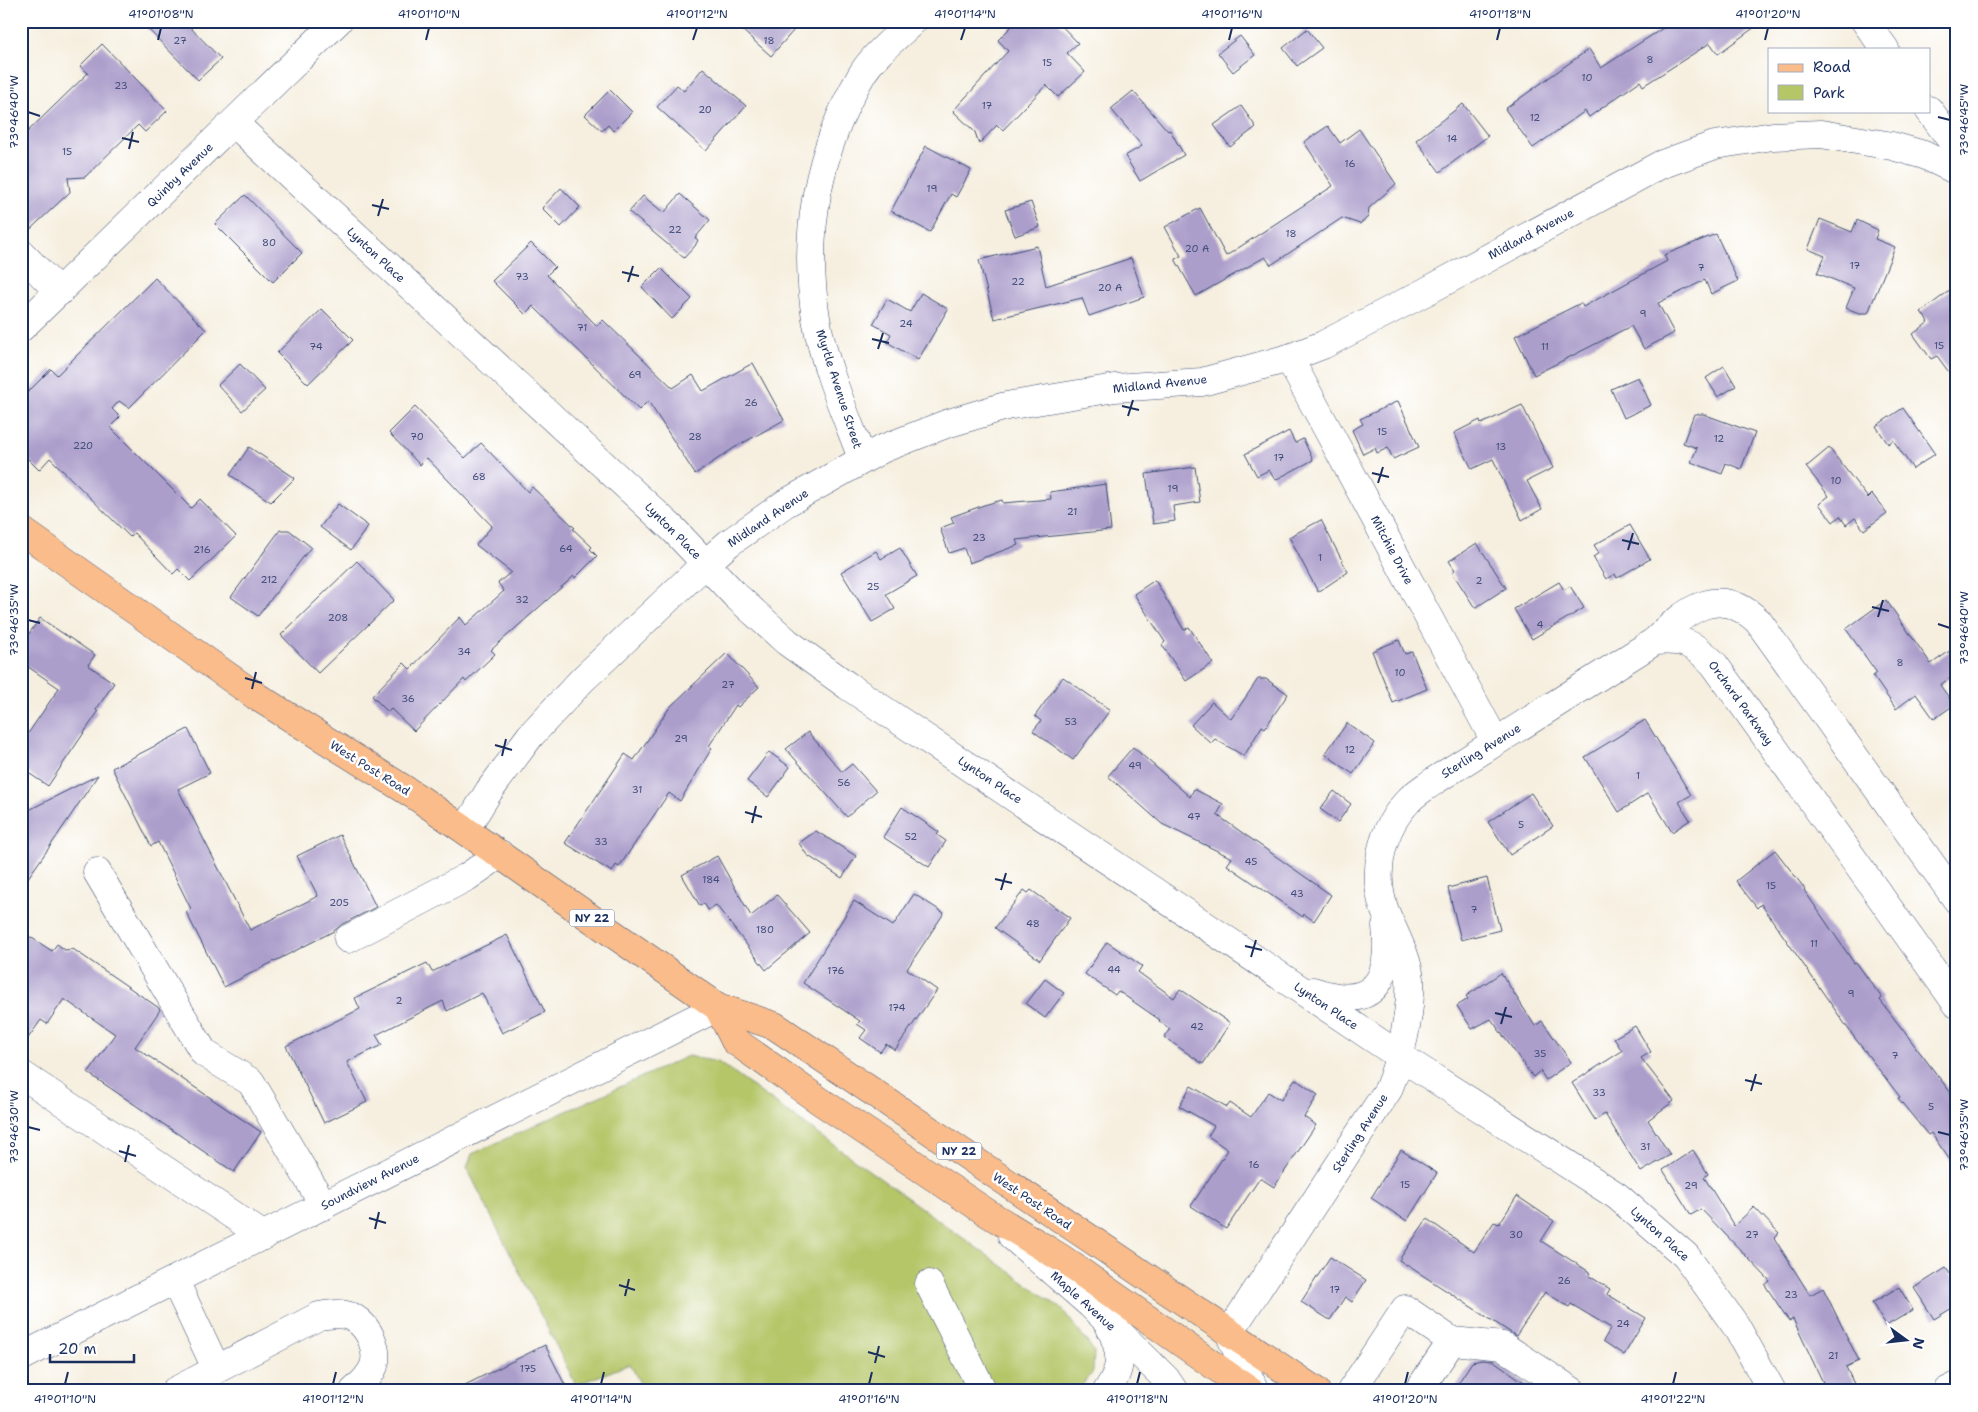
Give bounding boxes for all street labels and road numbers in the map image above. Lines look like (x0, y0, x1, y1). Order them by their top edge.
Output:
street label: Quinby Avenue (143, 139, 217, 211)
street label: Midland Avenue (1485, 205, 1577, 263)
street label: Lynton Place (343, 224, 409, 286)
street label: Myrtle Avenue Street (812, 327, 866, 451)
street label: Midland Avenue (1112, 371, 1208, 397)
street label: Midland Avenue (724, 485, 812, 551)
street label: Lynton Place (641, 499, 705, 563)
street label: Mitchie Drive (1367, 513, 1417, 588)
street label: Orchard Parkway (1705, 657, 1777, 749)
street label: Sterling Avenue (1438, 720, 1524, 782)
street label: West Post Road (327, 737, 413, 799)
street label: Lynton Place (955, 753, 1025, 808)
road number: NY 22 (570, 910, 614, 926)
street label: Lynton Place (1291, 979, 1361, 1034)
street label: Sterling Avenue (1328, 1090, 1392, 1176)
road number: NY 22 (936, 1142, 982, 1160)
street label: Soundview Avenue (318, 1150, 422, 1214)
street label: West Post Road (990, 1169, 1075, 1233)
street label: Lynton Place (1627, 1203, 1693, 1265)
street label: Maple Avenue (1047, 1267, 1119, 1335)

